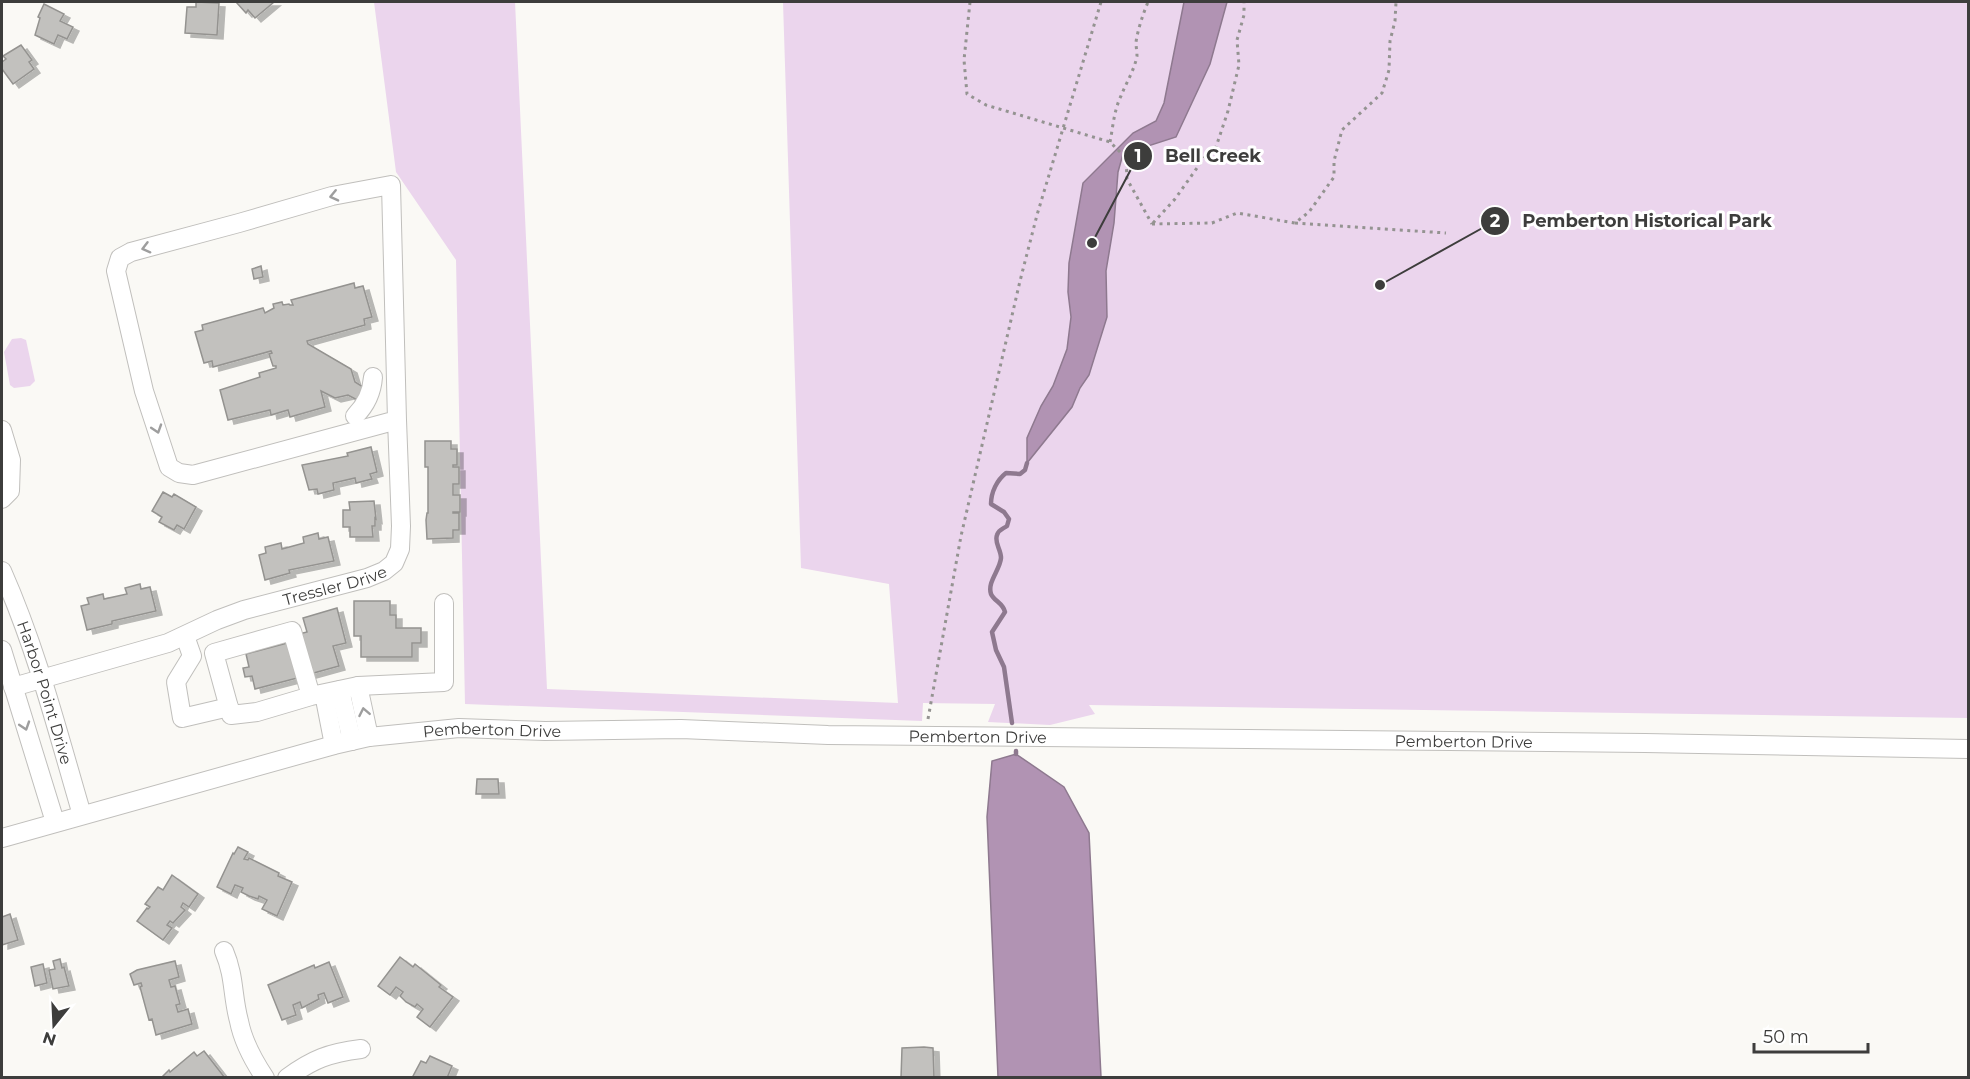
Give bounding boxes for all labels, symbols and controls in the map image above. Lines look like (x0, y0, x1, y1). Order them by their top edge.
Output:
callout: Bell Creek (1123, 138, 1274, 174)
text: 1 (1134, 145, 1142, 167)
text: Bell Creek (1165, 145, 1261, 167)
one-way arrow (329, 188, 339, 201)
callout: Pemberton Historical Park (1480, 203, 1783, 239)
text: 2 (1490, 210, 1501, 232)
text: Pemberton Historical Park (1522, 210, 1772, 232)
one-way arrow (141, 241, 152, 253)
one-way arrow (149, 423, 162, 434)
street label: Tressler Drive (281, 562, 390, 609)
street label: Harbor Point Drive (13, 618, 76, 767)
one-way arrow (358, 707, 371, 717)
street label: Pemberton Drive (422, 719, 561, 742)
one-way arrow (18, 720, 30, 731)
street label: Pemberton Drive (908, 727, 1047, 747)
street label: Pemberton Drive (1394, 732, 1533, 752)
north arrow (24, 995, 84, 1055)
scale bar (1754, 1016, 1868, 1054)
text: 50 m (1763, 1026, 1809, 1048)
text: N (40, 1028, 59, 1050)

